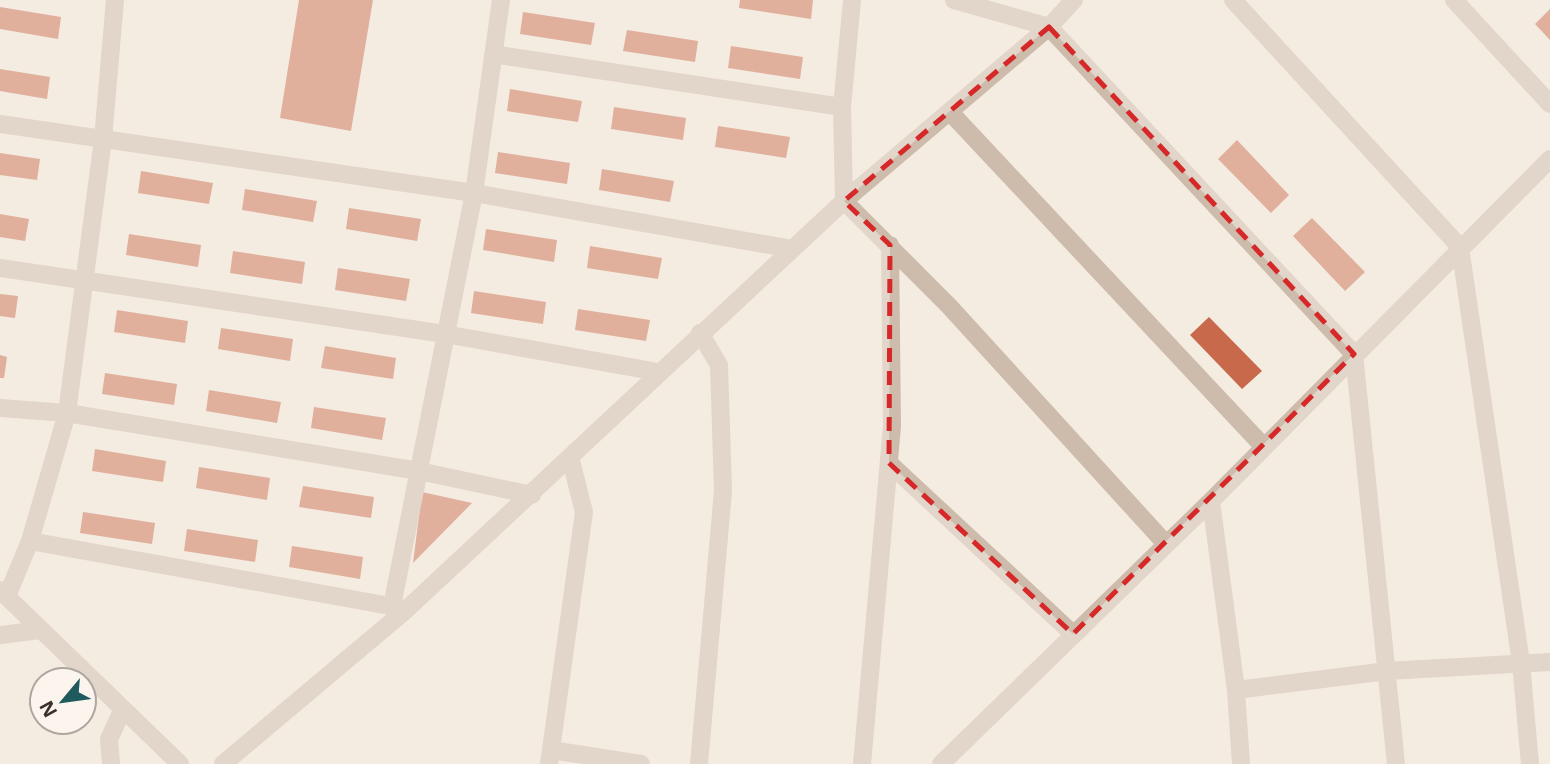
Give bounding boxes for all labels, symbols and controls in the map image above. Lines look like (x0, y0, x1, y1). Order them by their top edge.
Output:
north arrow (28, 666, 98, 736)
text: N (33, 696, 63, 722)

